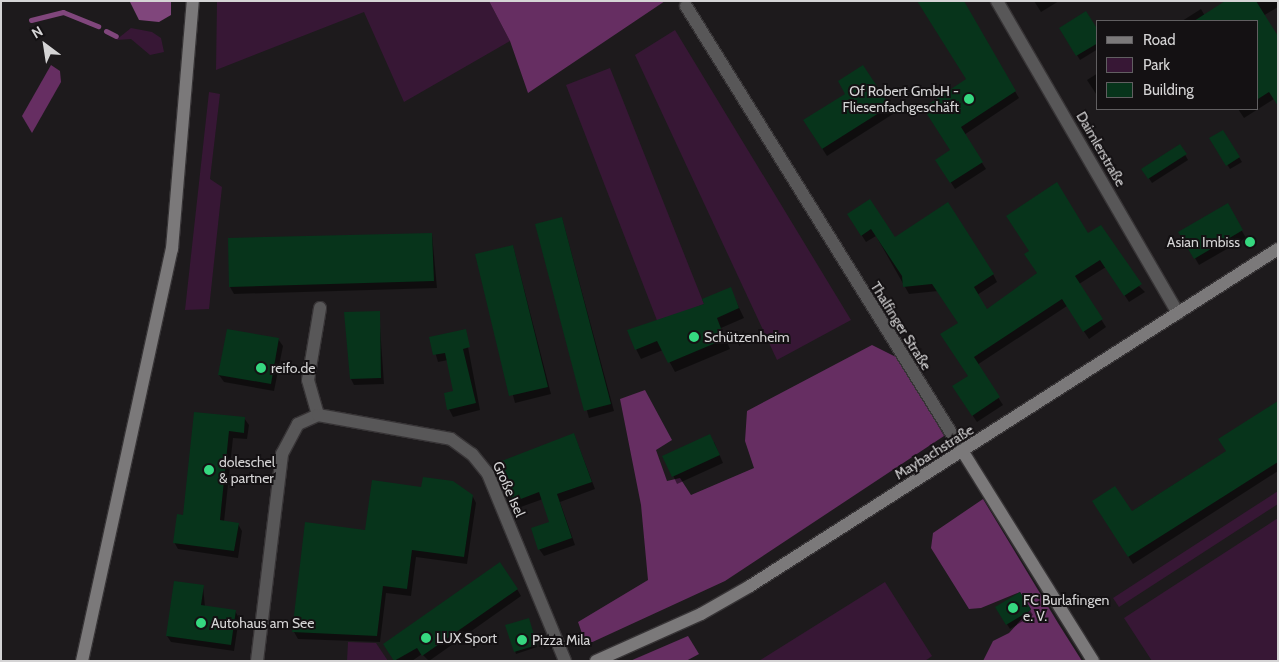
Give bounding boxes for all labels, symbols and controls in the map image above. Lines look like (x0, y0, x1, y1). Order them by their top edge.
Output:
north arrow (20, 20, 70, 70)
legend (1096, 20, 1259, 110)
text: N (28, 22, 46, 42)
text: Road (1143, 31, 1176, 49)
text: Park (1143, 56, 1170, 74)
text: Building (1143, 81, 1194, 99)
place label: Of Robert GmbH - Fliesenfachgeschäft (842, 83, 959, 115)
marker: Of Robert GmbH - Fliesenfachgeschäft (963, 93, 975, 105)
street label: Daimlerstraße (1073, 109, 1129, 189)
place label: Asian Imbiss (1167, 234, 1240, 250)
marker: Asian Imbiss (1244, 236, 1256, 248)
street label: Thalfinger Straße (867, 279, 935, 373)
place label: Schützenheim (704, 329, 790, 345)
marker: Schützenheim (688, 331, 700, 343)
place label: reifo.de (271, 360, 315, 376)
marker: reifo.de (255, 362, 267, 374)
street label: Maybachstraße (891, 421, 977, 483)
place label: doleschel & partner (219, 454, 275, 487)
street label: Große Isel (489, 459, 529, 519)
marker: doleschel & partner (203, 464, 215, 476)
place label: FC Burlafingen e. V. (1023, 592, 1109, 624)
marker: FC Burlafingen e. V. (1007, 602, 1019, 614)
place label: Autohaus am See (211, 615, 314, 631)
marker: Autohaus am See (195, 617, 207, 629)
place label: LUX Sport (436, 630, 497, 646)
marker: LUX Sport (420, 632, 432, 644)
place label: Pizza Mila (532, 632, 590, 648)
marker: Pizza Mila (516, 634, 528, 646)

